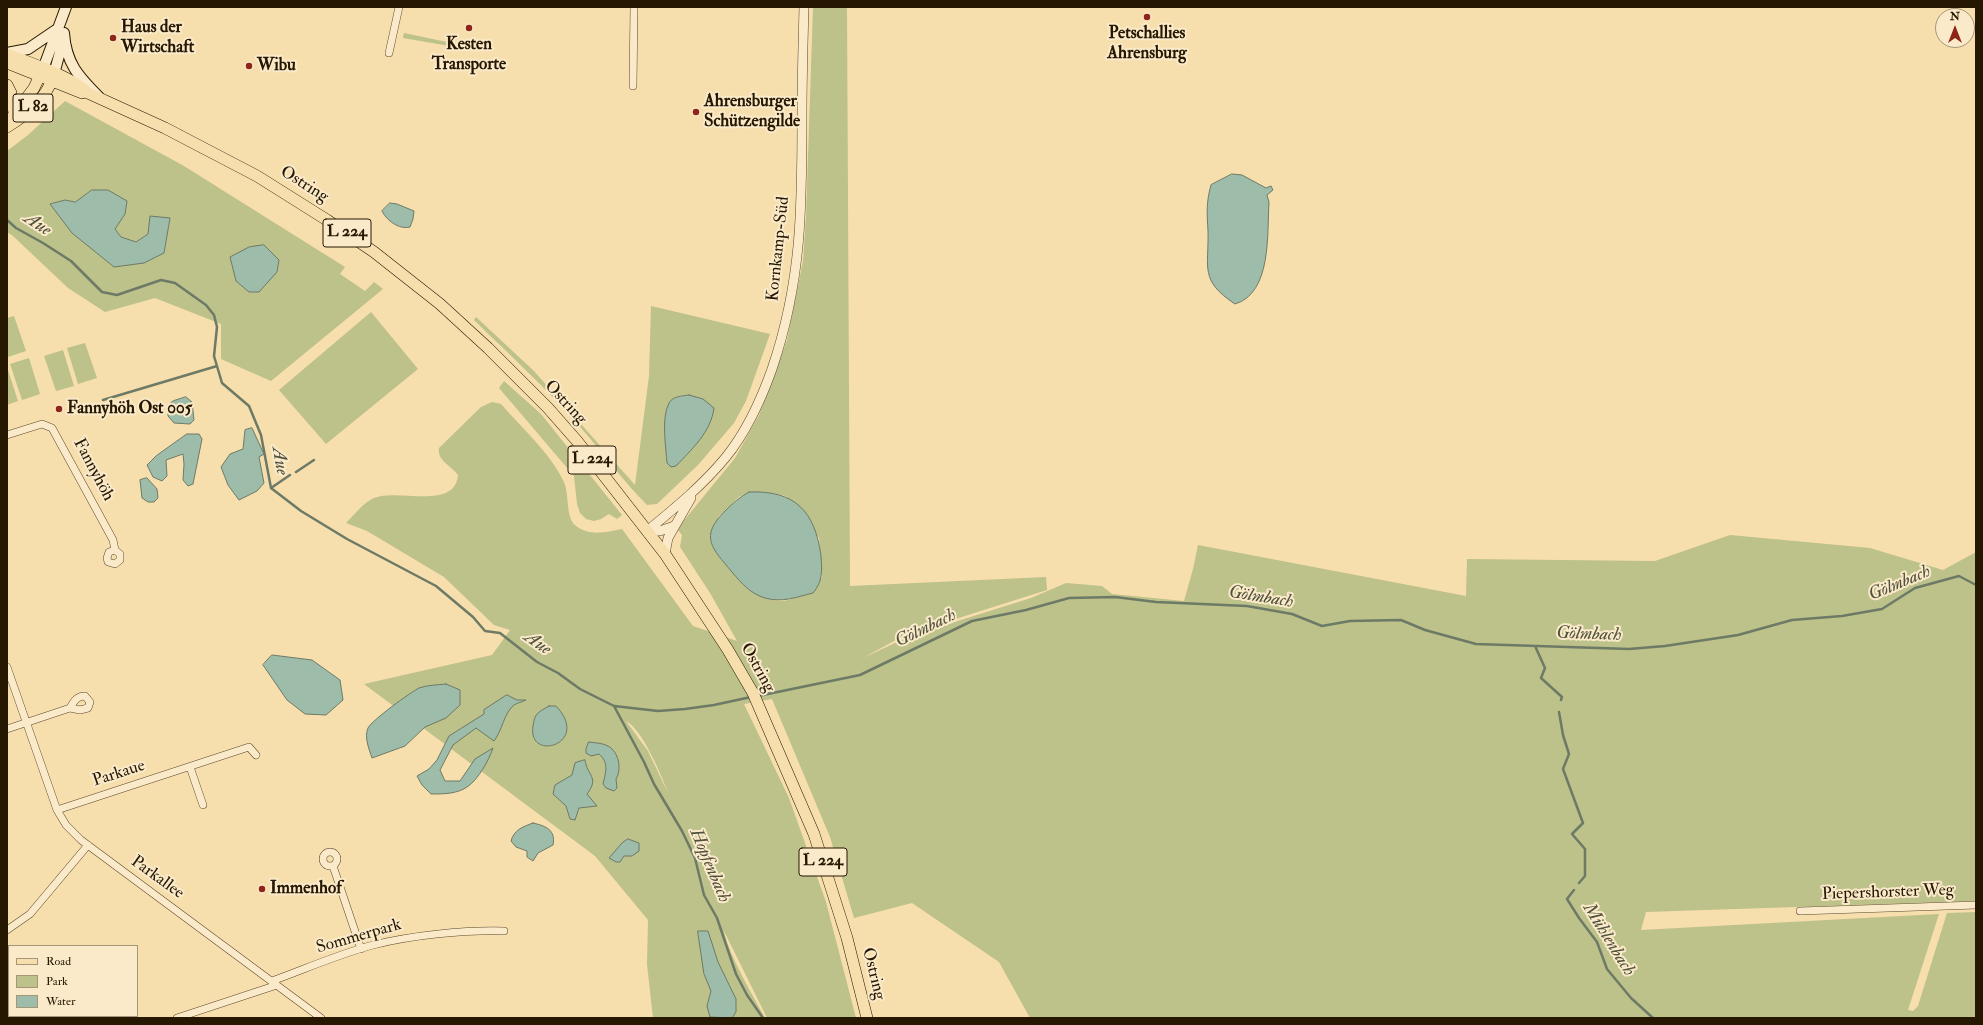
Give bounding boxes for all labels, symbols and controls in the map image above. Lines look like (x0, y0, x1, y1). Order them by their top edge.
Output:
north arrow (1935, 8, 1975, 48)
text: N (1950, 10, 1960, 23)
marker: Petschallies Ahrensburg (1142, 12, 1152, 22)
place label: Haus der Wirtschaft (121, 18, 194, 58)
marker: Kesten Transporte (464, 23, 474, 33)
place label: Petschallies Ahrensburg (1107, 24, 1187, 64)
marker: Haus der Wirtschaft (108, 33, 118, 43)
place label: Kesten Transporte (432, 35, 506, 75)
place label: Wibu (257, 56, 296, 76)
marker: Wibu (244, 61, 254, 71)
place label: Ahrensburger Schützengilde (704, 92, 800, 132)
road number: L 82 (13, 94, 53, 122)
marker: Ahrensburger Schützengilde (691, 107, 701, 117)
street label: Ostring (276, 162, 332, 208)
street label: Kornkamp-Süd (763, 196, 795, 302)
water label: Aue (19, 208, 55, 242)
road number: L 224 (323, 219, 371, 247)
street label: Ostring (539, 377, 591, 429)
place label: Fannyhöh Ost 005 (67, 399, 192, 419)
marker: Fannyhöh Ost 005 (54, 404, 64, 414)
street label: Fannyhöh (68, 435, 118, 505)
water label: Aue (266, 445, 292, 477)
road number: L 224 (568, 446, 616, 474)
water label: Gölmbach (1866, 561, 1934, 607)
water label: Gölmbach (1227, 582, 1295, 614)
water label: Gölmbach (892, 605, 960, 653)
water label: Gölmbach (1556, 623, 1622, 647)
water label: Aue (519, 627, 555, 661)
street label: Ostring (735, 640, 779, 696)
street label: Parkaue (90, 756, 148, 792)
water label: Hopfenbach (684, 826, 734, 906)
road number: L 224 (799, 848, 847, 876)
street label: Parkallee (126, 852, 188, 904)
place label: Immenhof (270, 879, 342, 899)
street label: Piepershorster Weg (1822, 880, 1954, 906)
marker: Immenhof (257, 884, 267, 894)
water label: Mühlenbach (1577, 899, 1639, 981)
street label: Sommerpark (314, 915, 404, 959)
legend (8, 945, 138, 1017)
street label: Ostring (857, 946, 889, 1002)
text: Road (46, 954, 71, 969)
text: Park (46, 974, 68, 989)
text: Water (46, 994, 75, 1009)

